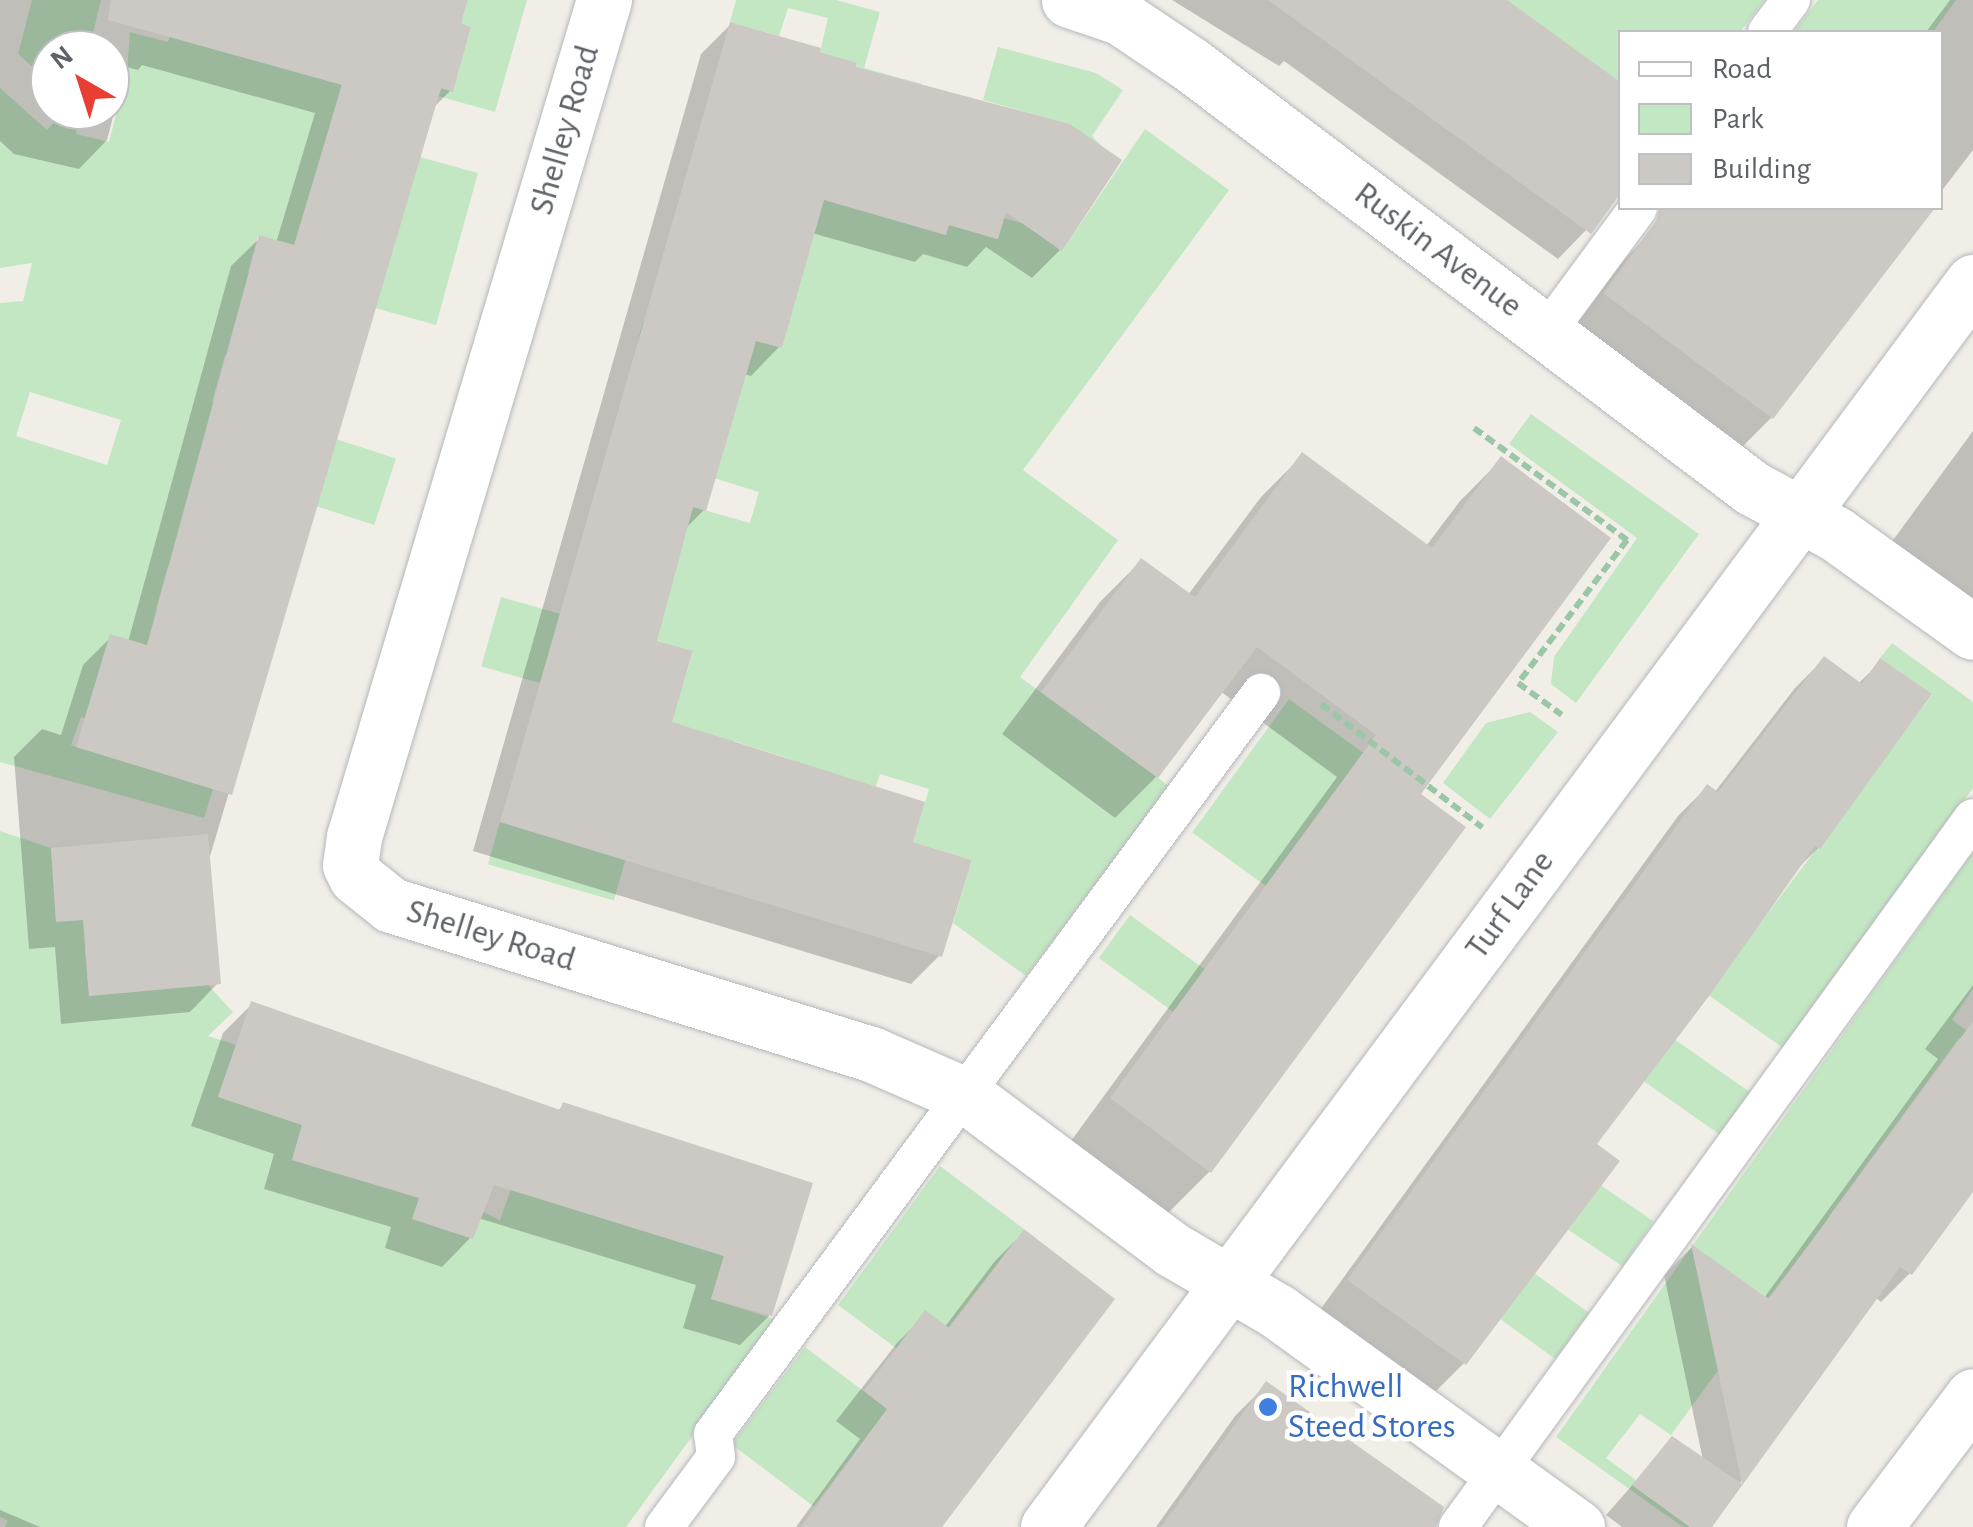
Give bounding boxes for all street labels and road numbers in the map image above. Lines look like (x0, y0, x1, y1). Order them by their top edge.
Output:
street label: Shelley Road (521, 40, 609, 220)
street label: Ruskin Avenue (1346, 173, 1530, 327)
street label: Turf Lane (1456, 842, 1564, 968)
street label: Shelley Road (402, 890, 580, 982)

